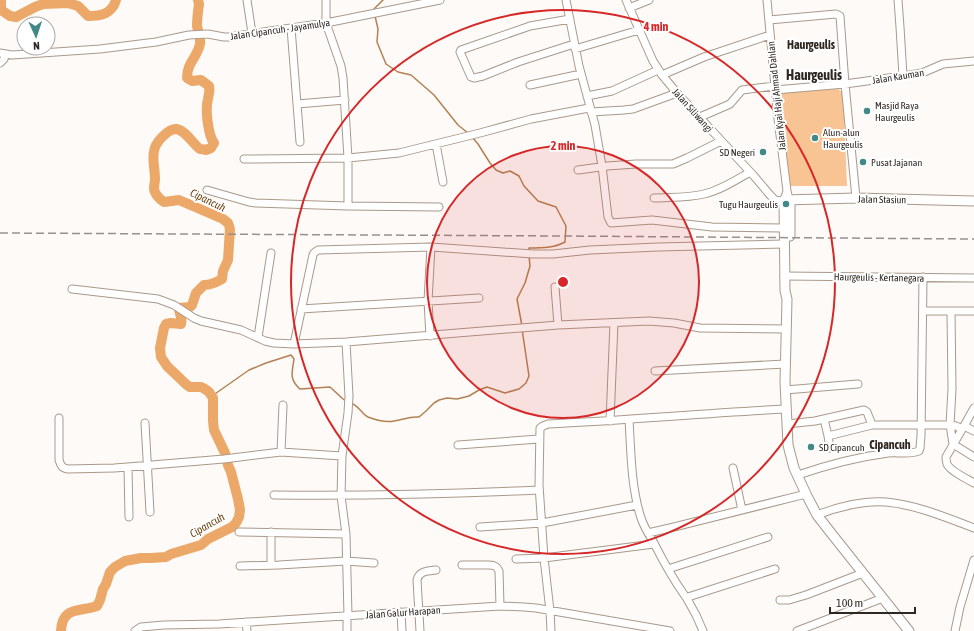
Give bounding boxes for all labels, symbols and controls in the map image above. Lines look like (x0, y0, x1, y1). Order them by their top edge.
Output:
north arrow (16, 16, 56, 56)
street label: Jalan Cipancuh - Jayamulya (229, 17, 331, 42)
text: 4 min (643, 20, 668, 34)
district label: Haurgeulis (787, 38, 836, 52)
text: N (33, 40, 40, 52)
street label: Jalan Kyai Haji Ahmad Dahlan (765, 41, 788, 151)
district label: Haurgeulis (786, 67, 842, 83)
street label: Jalan Kauman (871, 67, 925, 86)
street label: Jalan Siliwangi (670, 86, 715, 134)
place label: Masjid Raya Haurgeulis (875, 100, 919, 123)
marker: Masjid Raya Haurgeulis (862, 106, 872, 116)
place label: Alun-alun Haurgeulis (823, 127, 863, 150)
marker: Alun-alun Haurgeulis (810, 133, 820, 143)
text: 2 min (551, 139, 575, 153)
place label: SD Negeri (720, 147, 755, 158)
marker: SD Negeri (758, 147, 768, 157)
marker: Pusat Jajanan (858, 157, 868, 167)
place label: Pusat Jajanan (871, 157, 922, 168)
water label: Cipancuh (188, 186, 228, 214)
street label: Jalan Stasiun (858, 194, 907, 205)
place label: Tugu Haurgeulis (719, 199, 778, 210)
marker: Tugu Haurgeulis (781, 199, 791, 209)
street label: Haurgeulis - Kertanegara (834, 271, 925, 284)
centre of rings (556, 275, 570, 289)
district label: Cipancuh (869, 438, 911, 452)
marker: SD Cipancuh (806, 442, 816, 452)
place label: SD Cipancuh (819, 442, 865, 453)
water label: Cipancuh (188, 510, 227, 540)
scale bar (830, 589, 915, 615)
text: 100 m (836, 596, 863, 610)
street label: Jalan Galur Harapan (365, 604, 441, 621)

